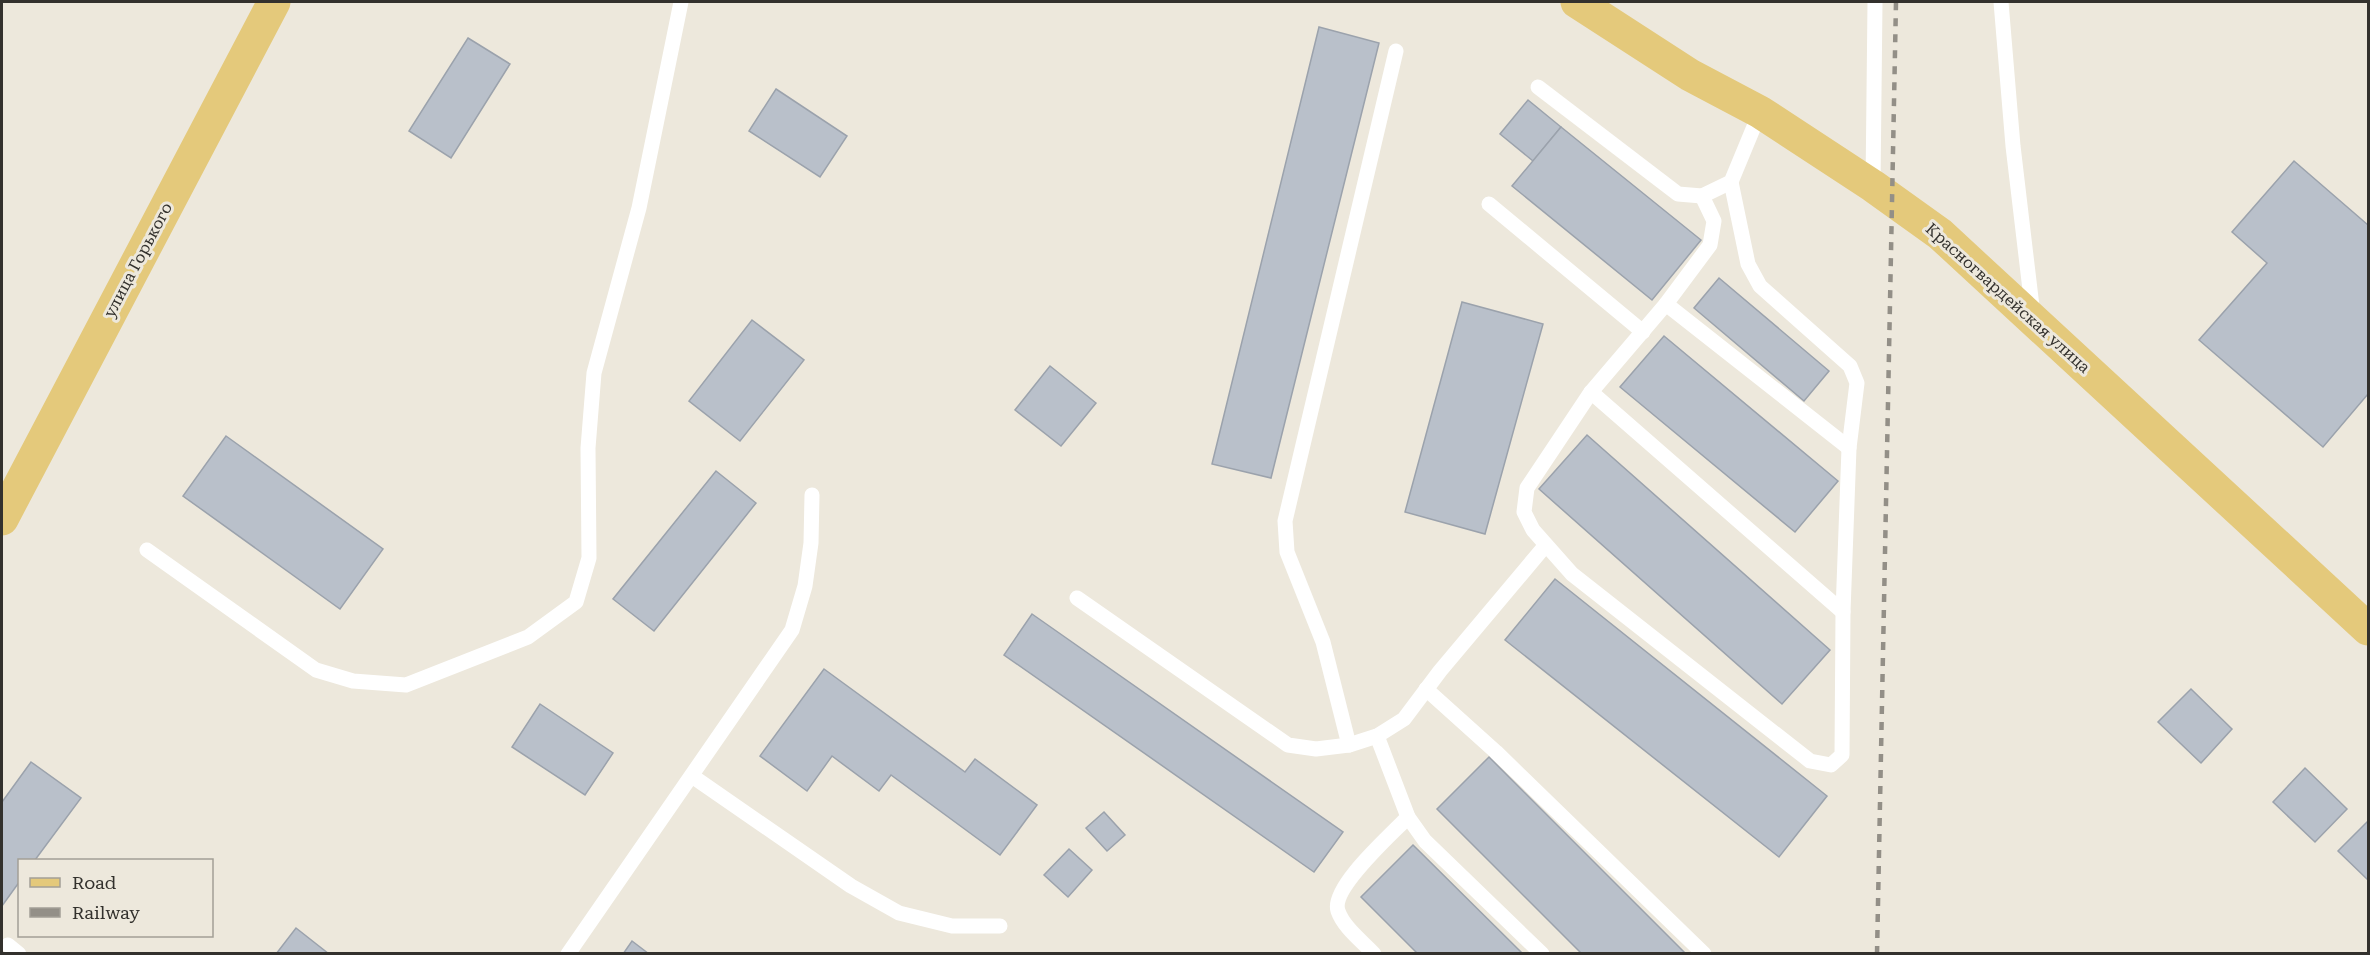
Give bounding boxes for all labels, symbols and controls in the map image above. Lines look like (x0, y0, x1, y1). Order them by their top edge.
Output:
street label: улица Горького (100, 199, 176, 321)
street label: Красногвардейская улица (1922, 219, 2094, 377)
legend (18, 859, 213, 937)
text: Road (72, 872, 117, 893)
text: Railway (72, 902, 140, 923)

